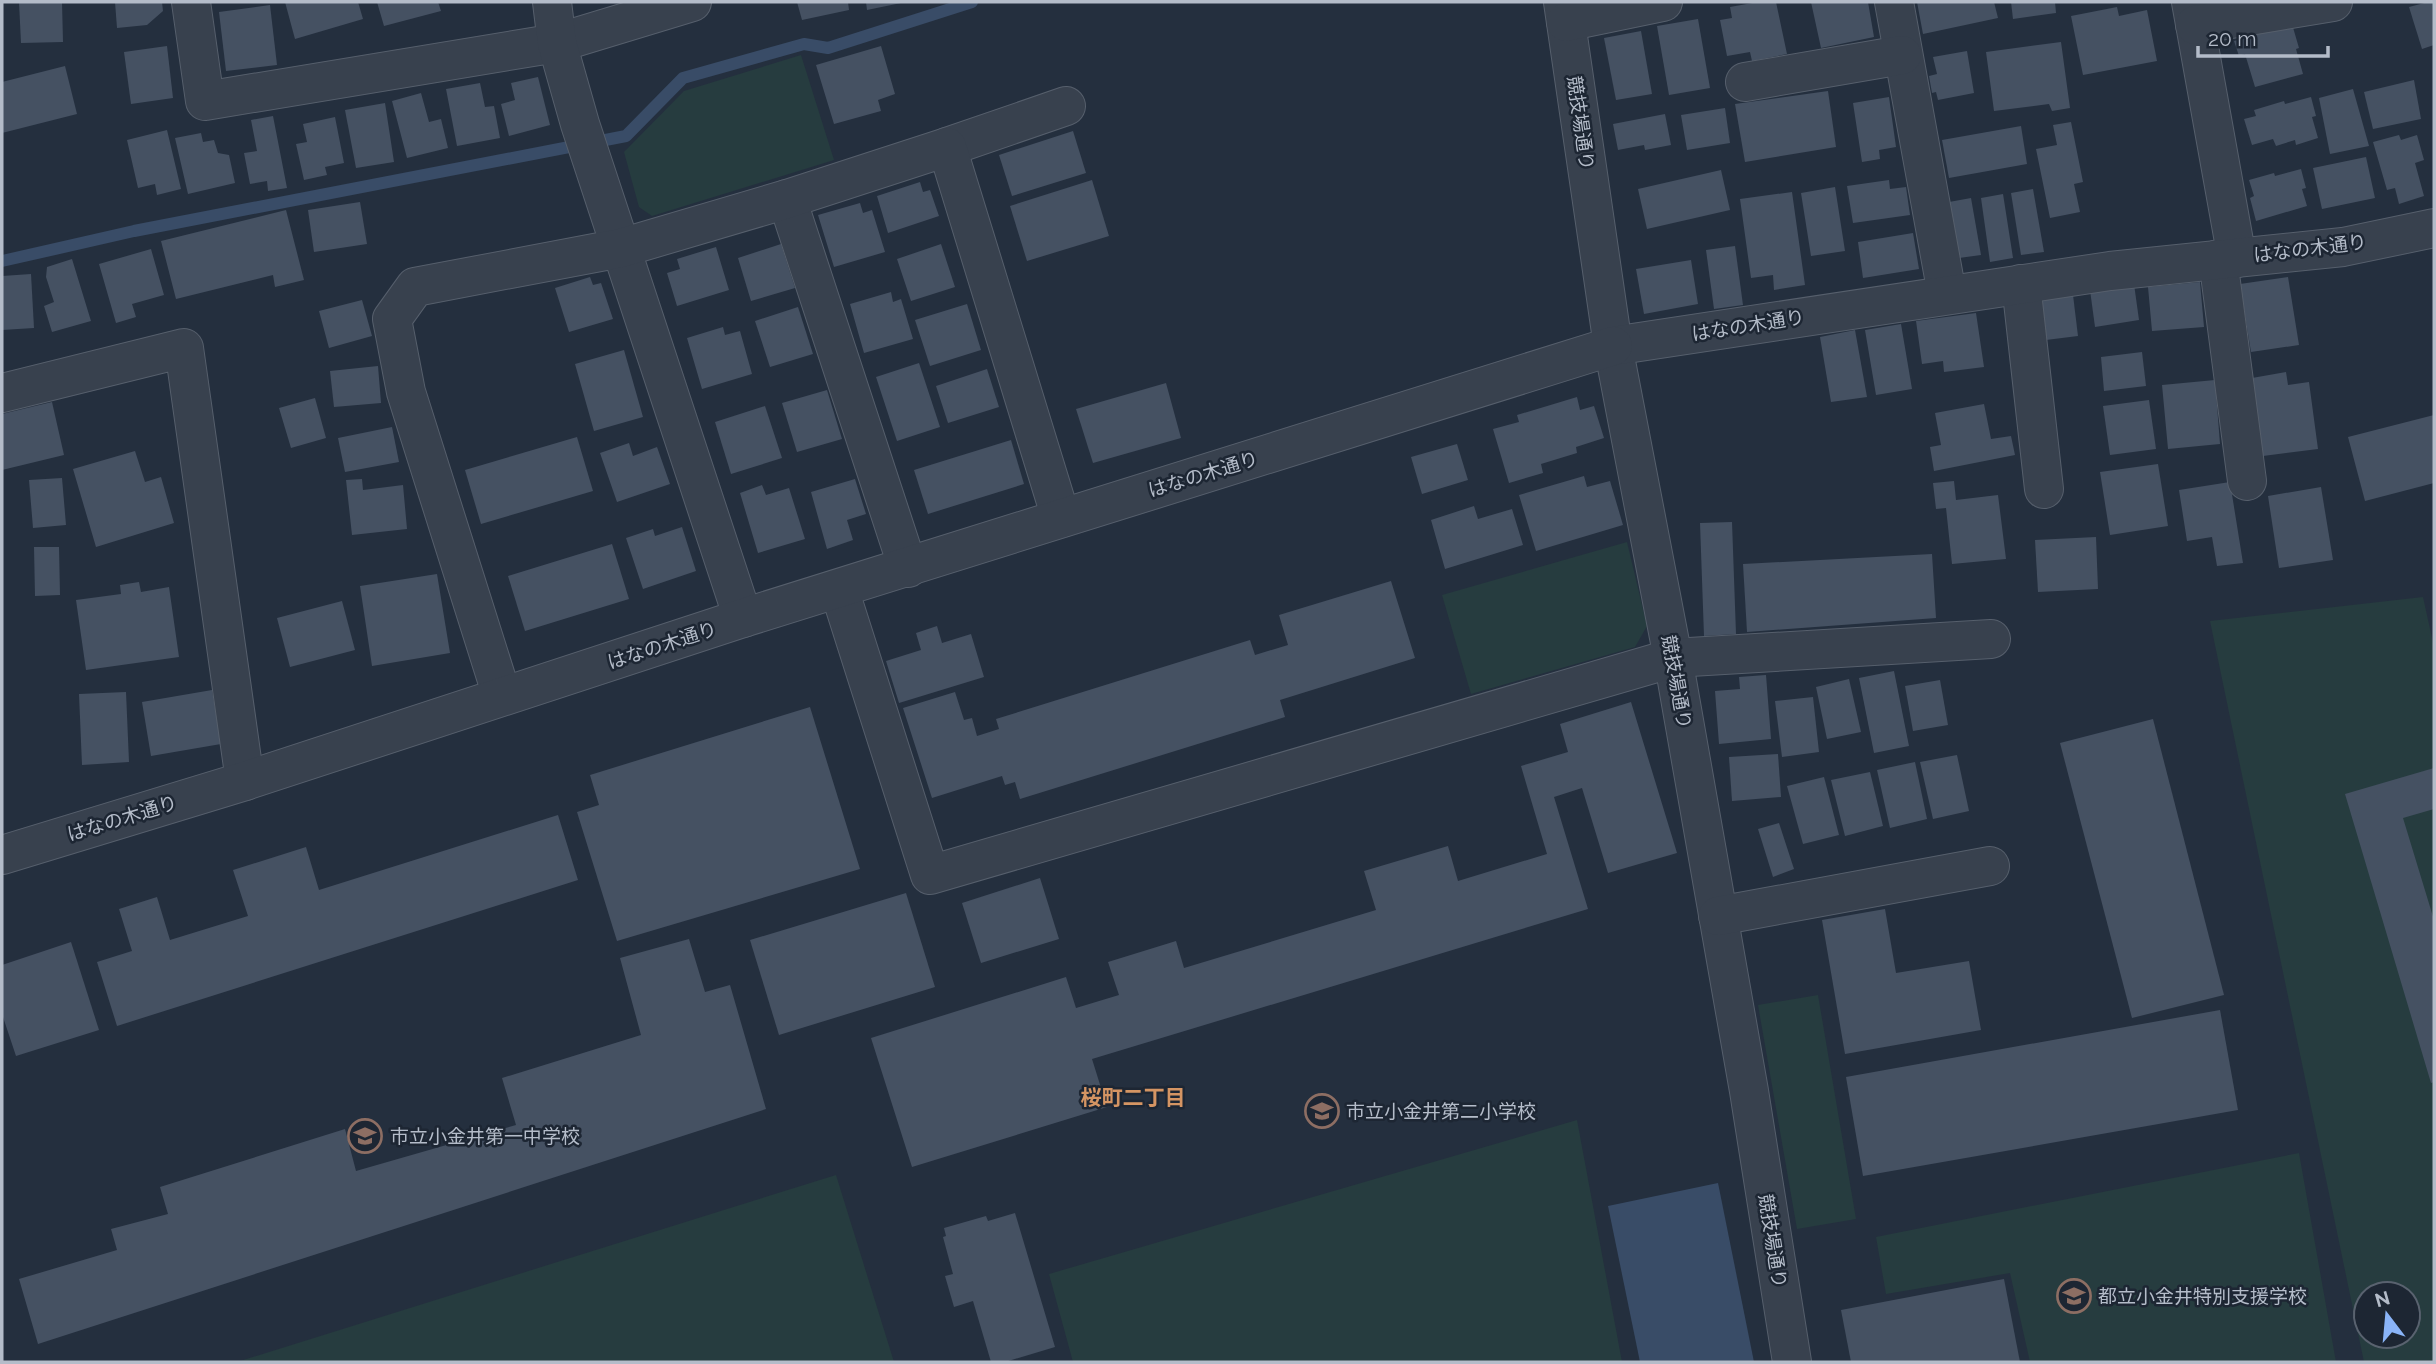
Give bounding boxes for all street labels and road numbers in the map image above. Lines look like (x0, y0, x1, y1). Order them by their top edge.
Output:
street label: 競技場通り (1563, 74, 1599, 172)
street label: はなの木通り (2252, 230, 2368, 266)
street label: はなの木通り (1690, 305, 1806, 345)
street label: はなの木通り (1145, 447, 1261, 501)
street label: はなの木通り (604, 617, 720, 673)
street label: 競技場通り (1658, 633, 1696, 731)
street label: はなの木通り (64, 791, 180, 845)
street label: 競技場通り (1755, 1192, 1791, 1290)

